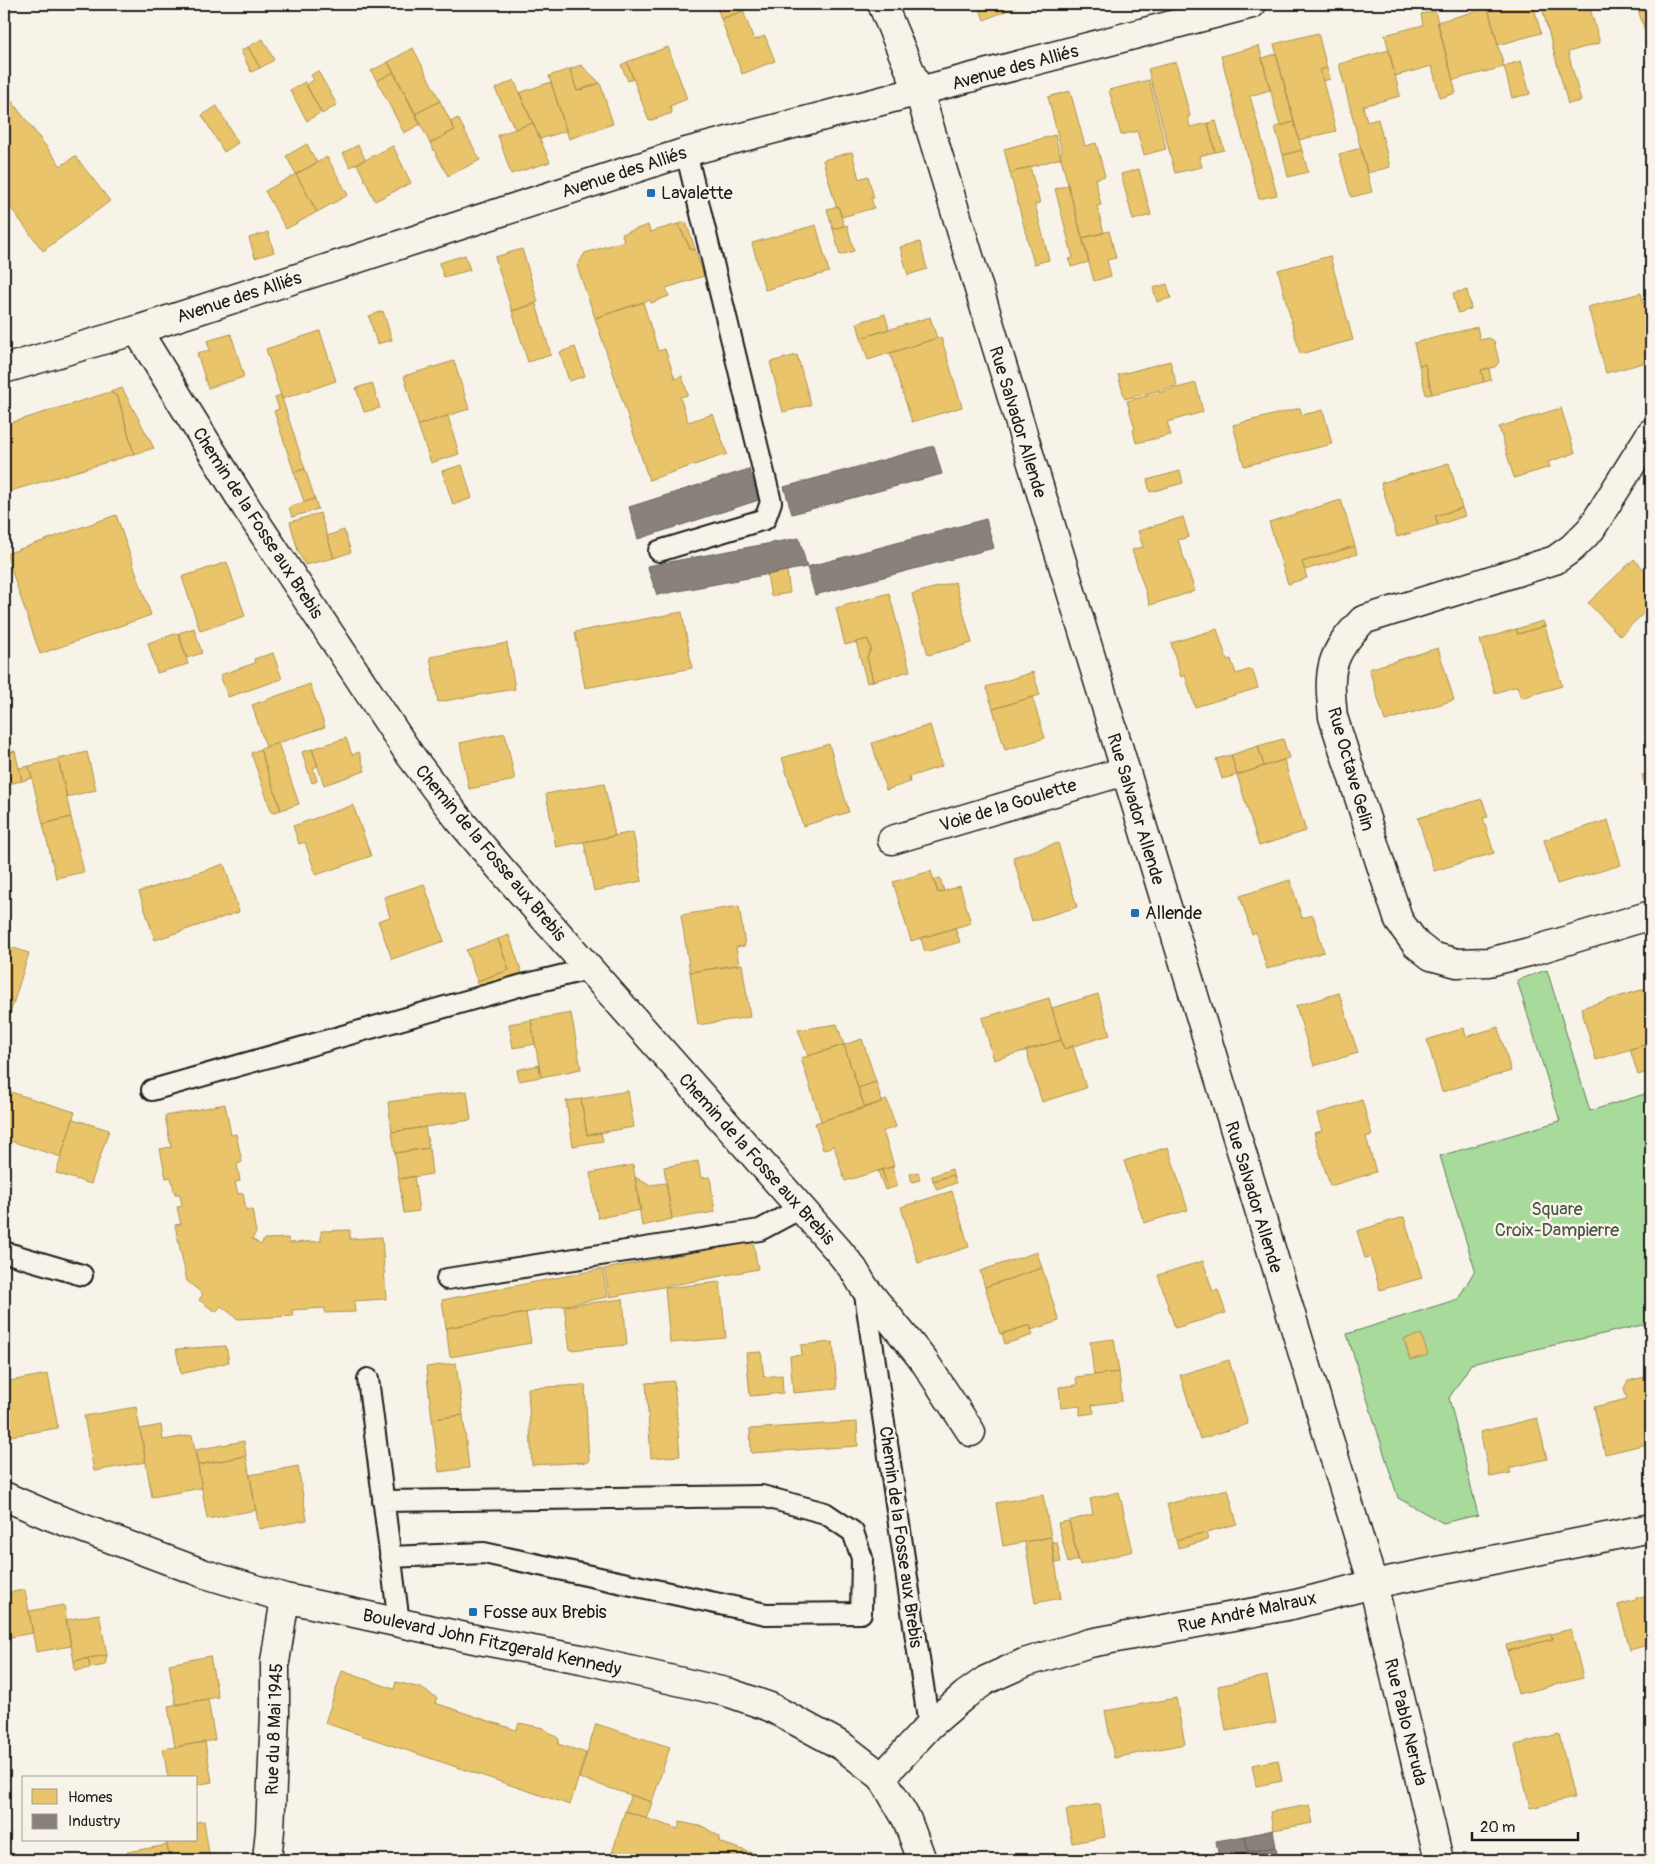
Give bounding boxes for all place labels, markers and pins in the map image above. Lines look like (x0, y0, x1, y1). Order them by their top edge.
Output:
place label: Lavalette (661, 182, 733, 205)
marker: Lavalette (645, 187, 657, 199)
place label: Allende (1145, 902, 1202, 925)
marker: Allende (1129, 907, 1141, 919)
place label: Fosse aux Brebis (483, 1601, 607, 1624)
marker: Fosse aux Brebis (467, 1606, 479, 1618)

